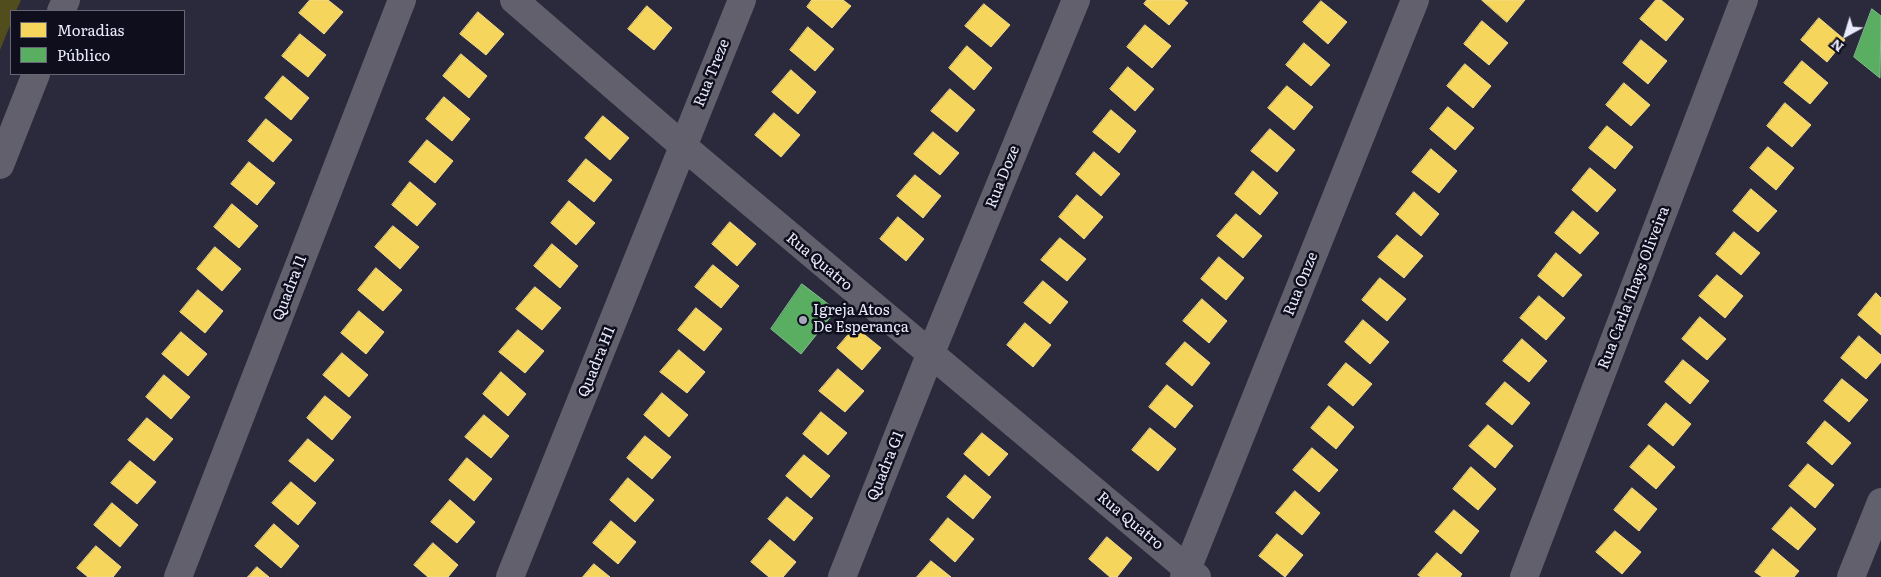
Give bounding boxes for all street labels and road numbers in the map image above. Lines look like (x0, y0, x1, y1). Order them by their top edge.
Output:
street label: Rua Treze (690, 37, 734, 109)
street label: Rua Doze (982, 143, 1024, 211)
street label: Rua Carla Thays Oliveira (1595, 204, 1673, 372)
street label: Rua Quatro (782, 229, 856, 295)
street label: Rua Onze (1280, 249, 1322, 319)
street label: Quadra I1 (269, 253, 311, 323)
street label: Quadra H1 (575, 324, 619, 400)
street label: Quadra G1 (864, 429, 908, 503)
street label: Rua Quatro (1093, 488, 1167, 554)

